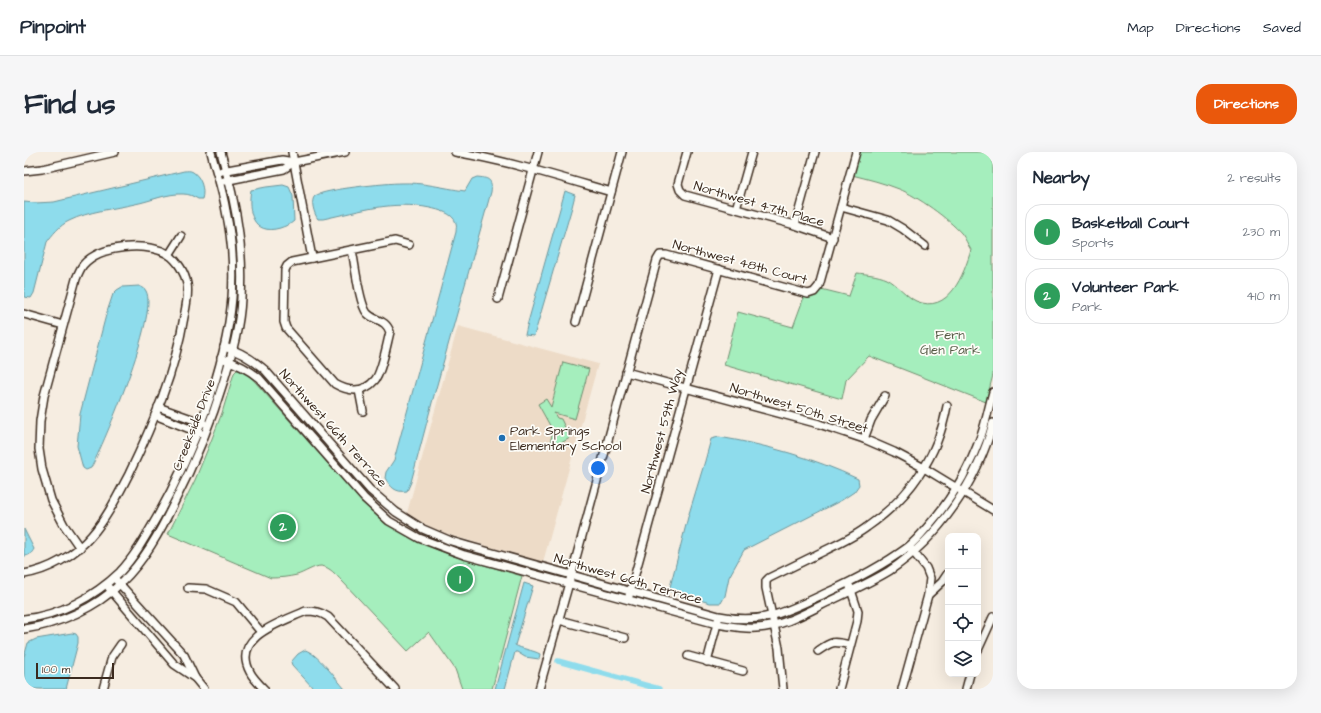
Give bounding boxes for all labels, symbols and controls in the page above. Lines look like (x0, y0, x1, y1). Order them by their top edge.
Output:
text: Pinpoint (20, 14, 86, 41)
text: Map (1127, 18, 1154, 38)
text: Directions (1176, 18, 1241, 38)
text: Saved (1263, 18, 1301, 38)
button: Directions (1196, 84, 1297, 124)
text: Find us (24, 85, 115, 124)
text: Nearby (1033, 166, 1090, 190)
text: 2 results (1227, 169, 1281, 187)
street label: Northwest 47th Place (692, 177, 826, 231)
text: Basketball Court (1072, 213, 1189, 234)
text: 1 (1046, 223, 1048, 241)
text: 230 m (1242, 223, 1280, 241)
text: Sports (1072, 234, 1114, 252)
street label: Northwest 48th Court (671, 235, 810, 289)
text: Volunteer Park (1072, 277, 1179, 298)
text: 2 (1043, 287, 1051, 305)
text: 410 m (1246, 287, 1280, 305)
text: Park (1072, 298, 1102, 316)
park label: Fern Glen Park (920, 326, 980, 359)
street label: Northwest 66th Terrace (275, 365, 391, 491)
street label: Northwest 59th Way (637, 367, 688, 496)
street label: Creekside Drive (168, 376, 220, 474)
street label: Northwest 50th Street (728, 378, 871, 438)
place label: Park Springs Elementary School (510, 422, 622, 456)
marker: Park Springs Elementary School (497, 433, 507, 443)
your location (588, 458, 608, 478)
pin: 2 (270, 512, 296, 542)
map controls (945, 533, 981, 677)
button: + (945, 533, 981, 569)
street label: Northwest 66th Terrace (552, 549, 704, 609)
pin: 1 (447, 564, 473, 594)
button: − (945, 569, 981, 605)
button: locate (945, 605, 981, 641)
button: layers (945, 641, 981, 677)
scale bar (36, 661, 114, 680)
text: 100 m (42, 662, 70, 677)

